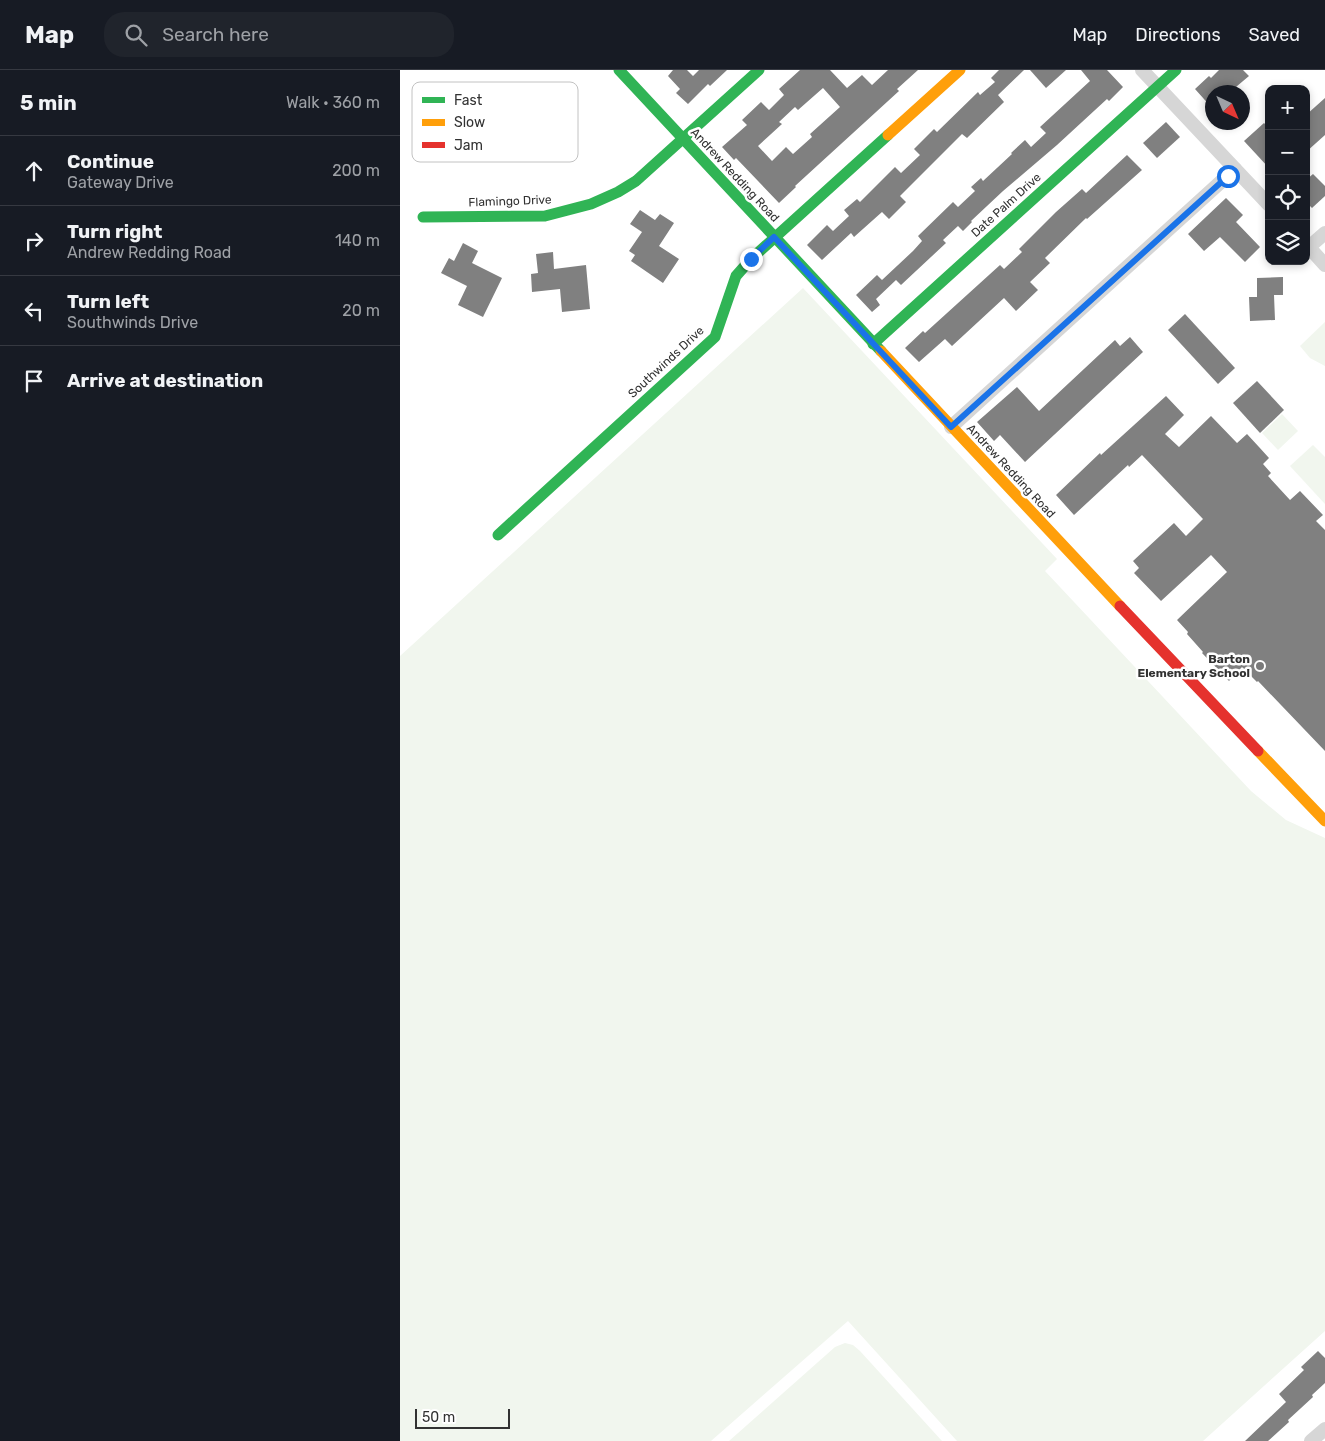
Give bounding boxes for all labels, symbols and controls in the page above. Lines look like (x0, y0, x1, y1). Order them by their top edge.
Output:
search box (104, 12, 454, 57)
text: Map (25, 21, 74, 49)
icon: search (122, 21, 150, 49)
text: Search here (162, 23, 269, 46)
text: Map (1072, 24, 1107, 46)
text: Directions (1135, 24, 1221, 46)
text: Saved (1249, 24, 1300, 46)
legend (412, 82, 578, 162)
north arrow (1205, 85, 1250, 130)
map controls (1265, 85, 1310, 265)
button: + (1265, 85, 1310, 130)
text: 5 min (20, 90, 77, 115)
text: Fast (454, 92, 483, 109)
text: Walk · 360 m (286, 93, 380, 112)
text: Slow (454, 114, 485, 131)
street label: Andrew Redding Road (688, 125, 782, 225)
button: − (1265, 130, 1310, 175)
text: Jam (454, 137, 483, 154)
text: Continue (67, 150, 154, 173)
icon: ahead (20, 157, 48, 185)
text: 200 m (332, 161, 380, 180)
route start (1217, 165, 1240, 188)
street label: Date Palm Drive (968, 170, 1044, 240)
text: Gateway Drive (67, 173, 174, 192)
button: locate (1265, 175, 1310, 220)
street label: Flamingo Drive (468, 193, 552, 209)
text: Turn right (67, 220, 162, 243)
button: layers (1265, 220, 1310, 265)
icon: right (20, 227, 48, 255)
text: 140 m (335, 231, 380, 250)
text: Andrew Redding Road (67, 243, 231, 262)
route end (740, 248, 763, 271)
text: Turn left (67, 290, 149, 313)
icon: left (20, 297, 48, 325)
text: 20 m (342, 301, 380, 320)
text: Southwinds Drive (67, 313, 198, 332)
street label: Southwinds Drive (625, 323, 707, 401)
icon: arrive (20, 367, 48, 395)
text: Arrive at destination (67, 369, 263, 392)
street label: Andrew Redding Road (964, 421, 1058, 521)
place label: Barton Elementary School (1138, 652, 1250, 680)
marker: Barton Elementary School (1254, 660, 1266, 672)
scale bar (415, 1406, 510, 1429)
text: 50 m (422, 1409, 455, 1426)

